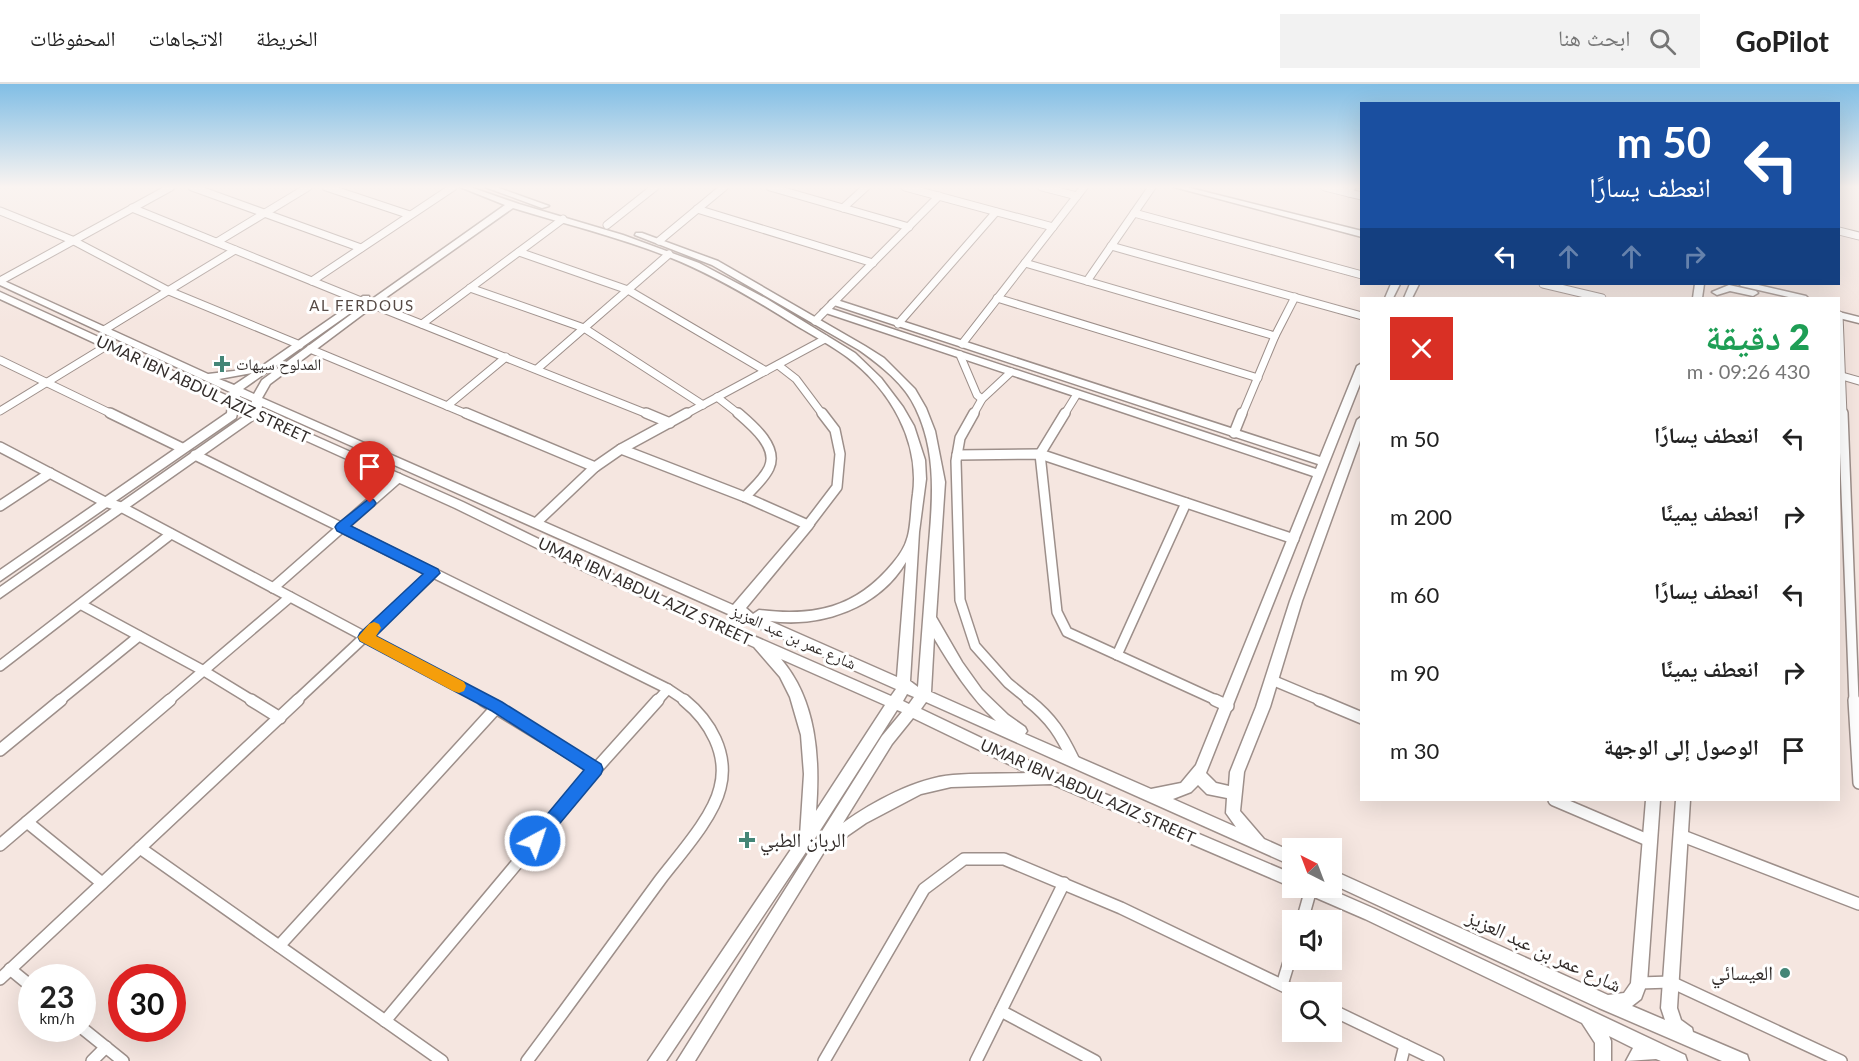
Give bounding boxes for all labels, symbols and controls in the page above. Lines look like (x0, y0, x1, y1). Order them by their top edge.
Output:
search box (1280, 14, 1700, 68)
text: ابحث هنا (1558, 24, 1631, 51)
text: GoPilot (1736, 24, 1829, 58)
text: المحفوظات (30, 25, 115, 50)
text: الاتجاهات (148, 25, 223, 50)
text: الخريطة (256, 25, 318, 50)
icon: search (1646, 25, 1679, 58)
text: 50 m (1617, 117, 1711, 167)
icon: left (1732, 126, 1810, 204)
text: انعطف يسارًا (1589, 170, 1711, 203)
icon: left (1489, 240, 1522, 273)
icon: ahead (1552, 240, 1585, 273)
icon: ahead (1615, 240, 1648, 273)
icon: right (1678, 240, 1711, 273)
district label: AL FERDOUS (309, 296, 415, 314)
text: 2 دقيقة (1705, 314, 1810, 358)
button: close (1390, 317, 1453, 380)
street label: UMAR IBN ABDUL AZIZ STREET (93, 331, 313, 447)
place label: المدلوح سيهات (236, 354, 321, 375)
marker: المدلوح سيهات (213, 355, 231, 373)
text: 430 m · 09:26 (1687, 359, 1810, 383)
text: انعطف يسارًا (1654, 421, 1759, 448)
icon: left (1777, 422, 1810, 455)
text: 50 m (1390, 425, 1439, 452)
pin (344, 441, 395, 503)
icon: arrive (353, 450, 386, 483)
text: انعطف يمينًا (1660, 499, 1759, 526)
icon: right (1777, 500, 1810, 533)
text: 200 m (1390, 503, 1452, 530)
street label: UMAR IBN ABDUL AZIZ STREET (535, 533, 755, 649)
text: انعطف يسارًا (1654, 577, 1759, 604)
icon: left (1777, 578, 1810, 611)
text: 60 m (1390, 581, 1439, 608)
street label: شارع عمر بن عبد العزيز (727, 600, 859, 674)
text: انعطف يمينًا (1660, 655, 1759, 682)
icon: right (1777, 656, 1810, 689)
text: 90 m (1390, 659, 1439, 686)
text: الوصول إلى الوجهة (1604, 733, 1759, 760)
street label: UMAR IBN ABDUL AZIZ STREET (978, 734, 1199, 847)
icon: arrive (1777, 734, 1810, 767)
text: 30 m (1390, 737, 1439, 764)
position arrow (503, 809, 567, 873)
place label: الربان الطبي (760, 827, 846, 856)
marker: الربان الطبي (738, 831, 756, 849)
north arrow (1282, 838, 1342, 898)
map controls (1282, 838, 1342, 1042)
street label: شارع عمر بن عبد العزيز (1462, 903, 1626, 998)
button: sound (1282, 910, 1342, 970)
place label: العيسائي (1711, 960, 1773, 989)
speed limit sign: 30 (108, 964, 186, 1042)
marker: العيسائي (1778, 966, 1792, 980)
text: 23 (40, 978, 74, 1014)
button: search (1282, 982, 1342, 1042)
text: km/h (39, 1009, 75, 1027)

